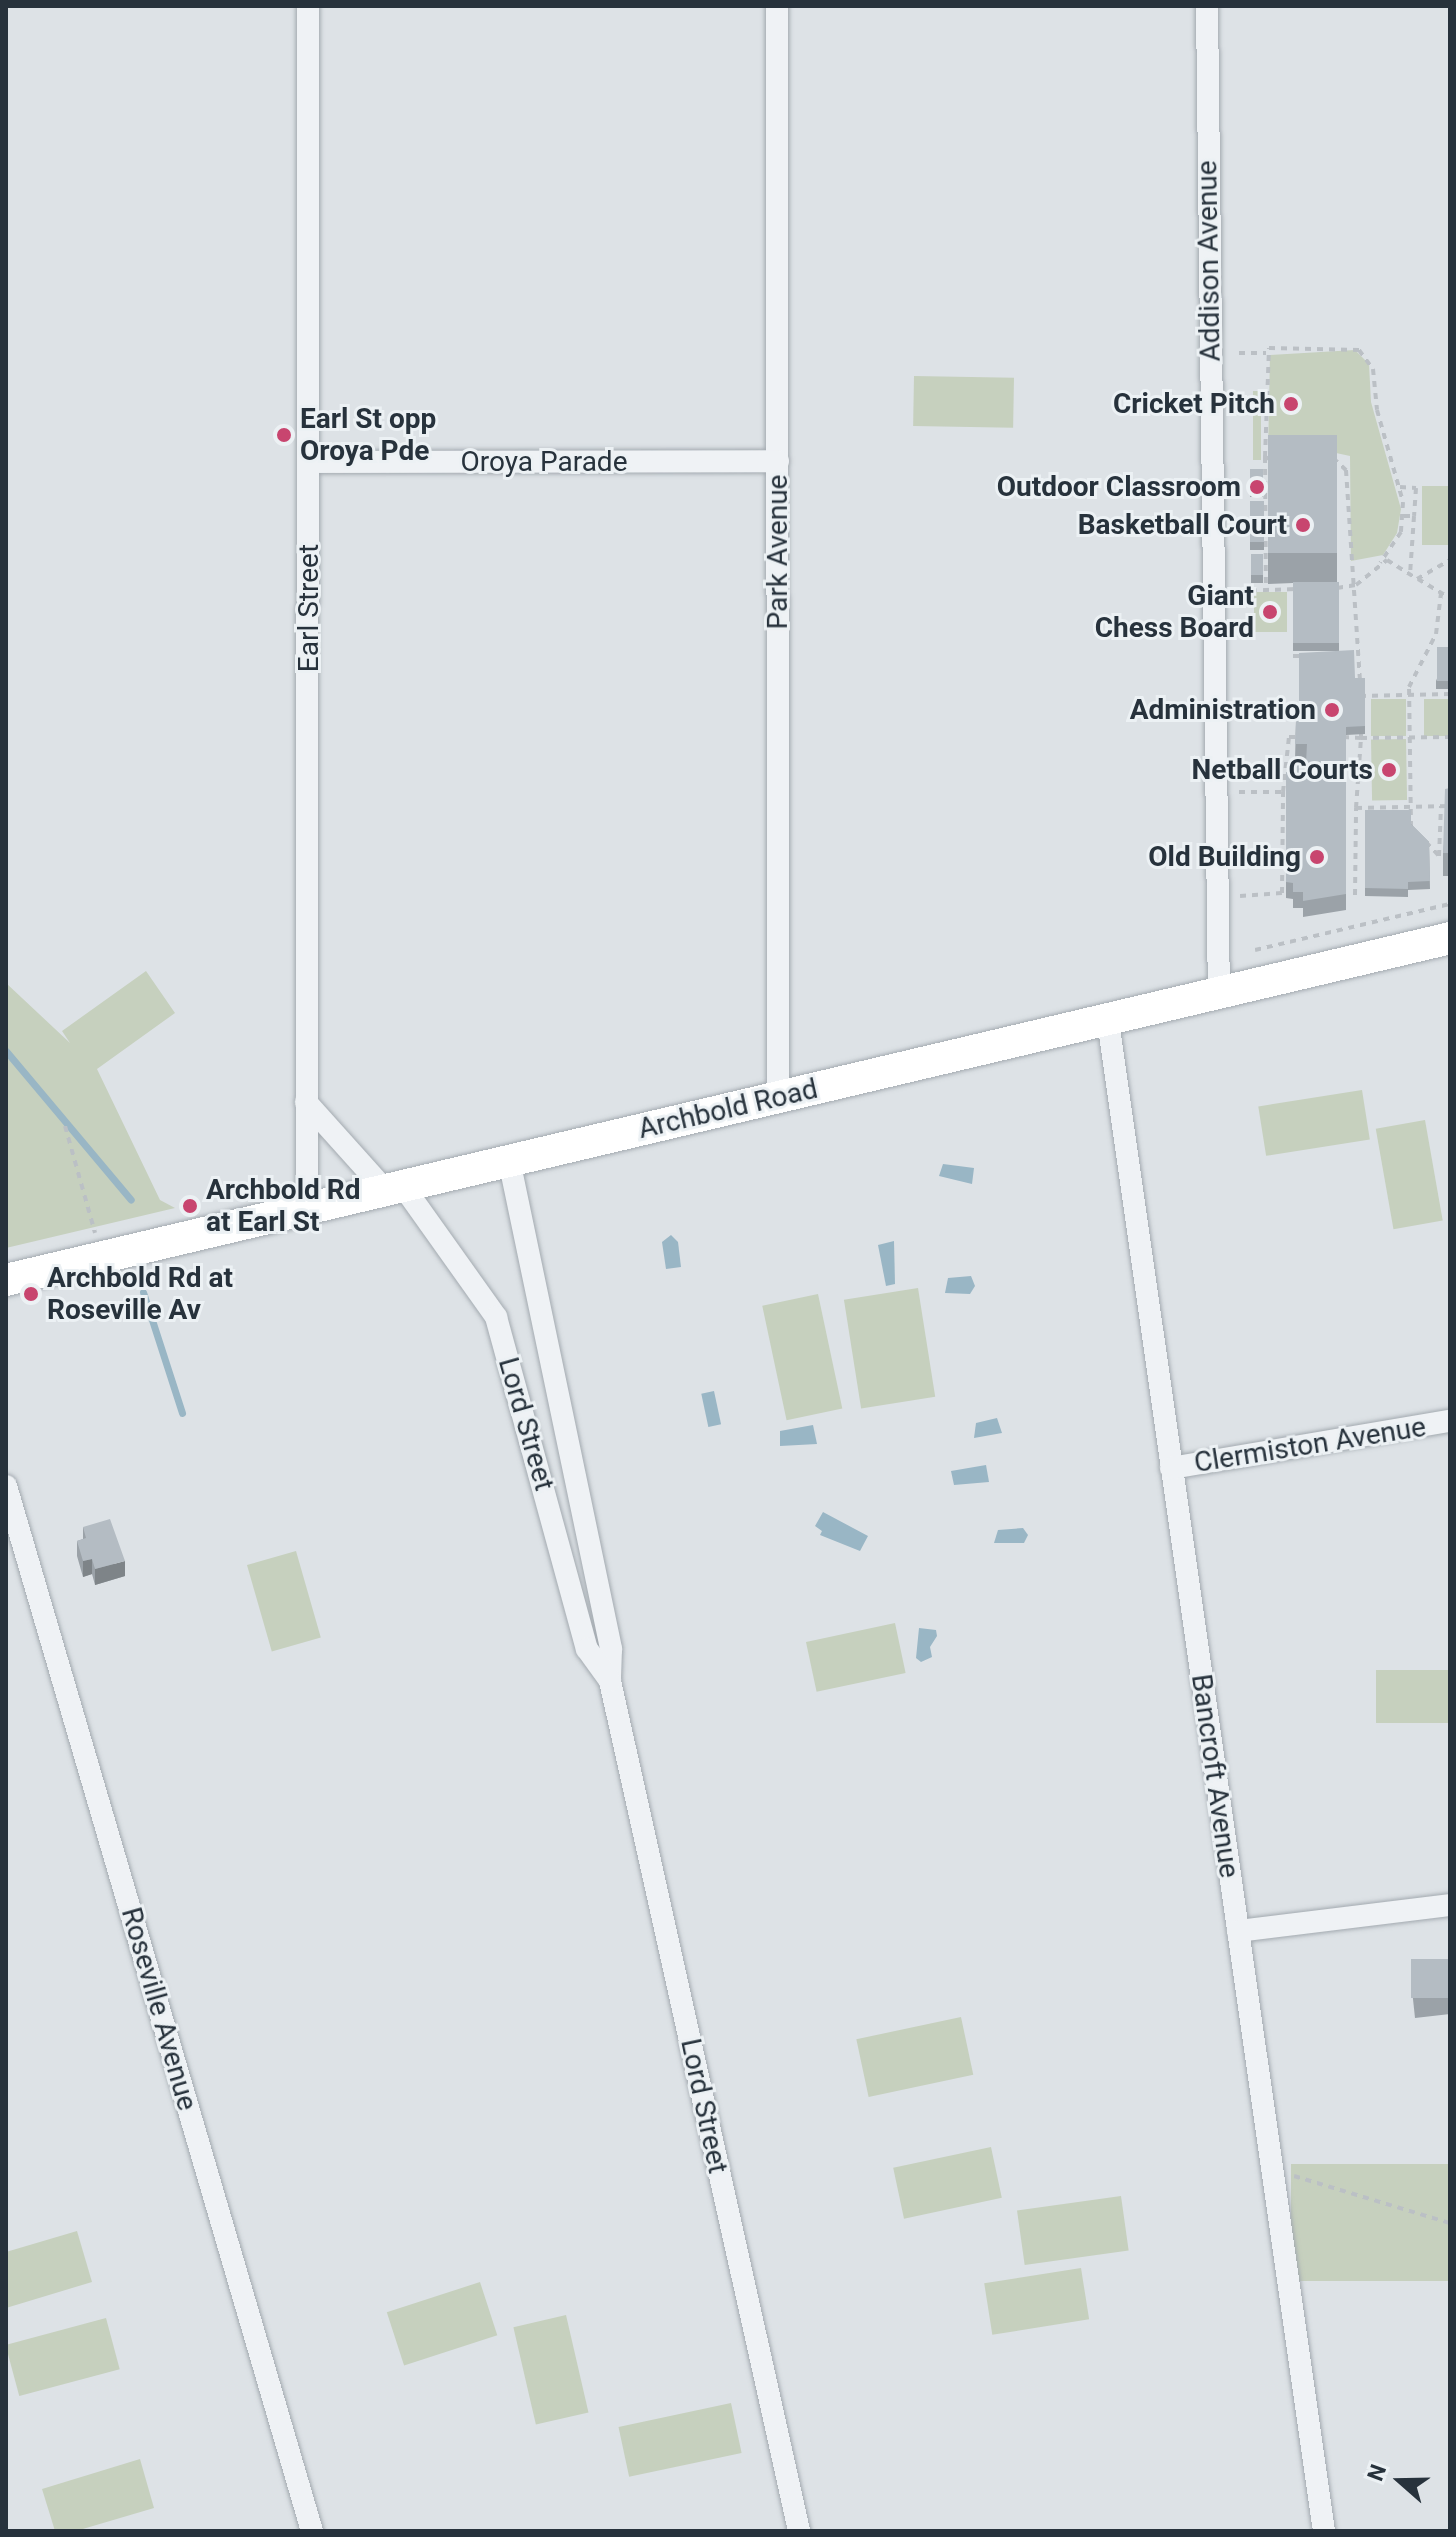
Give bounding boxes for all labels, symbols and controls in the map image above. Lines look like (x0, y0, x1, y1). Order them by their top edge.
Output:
street label: Addison Avenue (1190, 160, 1228, 362)
place label: Cricket Pitch (1113, 387, 1275, 421)
marker: Cricket Pitch (1282, 395, 1300, 413)
place label: Earl St opp Oroya Pde (300, 402, 436, 468)
marker: Earl St opp Oroya Pde (275, 426, 293, 444)
street label: Oroya Parade (460, 445, 628, 479)
place label: Outdoor Classroom (997, 470, 1241, 504)
street label: Park Avenue (761, 475, 795, 629)
marker: Outdoor Classroom (1248, 478, 1266, 496)
place label: Basketball Court (1078, 508, 1287, 542)
marker: Basketball Court (1294, 516, 1312, 534)
street label: Earl Street (292, 544, 326, 672)
place label: Giant Chess Board (1095, 579, 1254, 645)
marker: Giant Chess Board (1261, 603, 1279, 621)
place label: Administration (1130, 693, 1316, 727)
marker: Administration (1323, 701, 1341, 719)
place label: Netball Courts (1192, 753, 1373, 787)
marker: Netball Courts (1380, 761, 1398, 779)
place label: Old Building (1148, 840, 1301, 874)
marker: Old Building (1308, 848, 1326, 866)
street label: Archbold Road (635, 1072, 821, 1146)
place label: Archbold Rd at Earl St (206, 1173, 360, 1239)
marker: Archbold Rd at Earl St (181, 1197, 199, 1215)
place label: Archbold Rd at Roseville Av (47, 1261, 233, 1327)
marker: Archbold Rd at Roseville Av (22, 1285, 40, 1303)
street label: Lord Street (491, 1354, 561, 1494)
street label: Clermiston Avenue (1192, 1410, 1428, 1480)
street label: Bancroft Avenue (1184, 1672, 1246, 1880)
street label: Roseville Avenue (114, 1904, 204, 2114)
street label: Lord Street (673, 2036, 735, 2176)
north arrow (1360, 2441, 1440, 2521)
text: N (1363, 2461, 1391, 2484)

